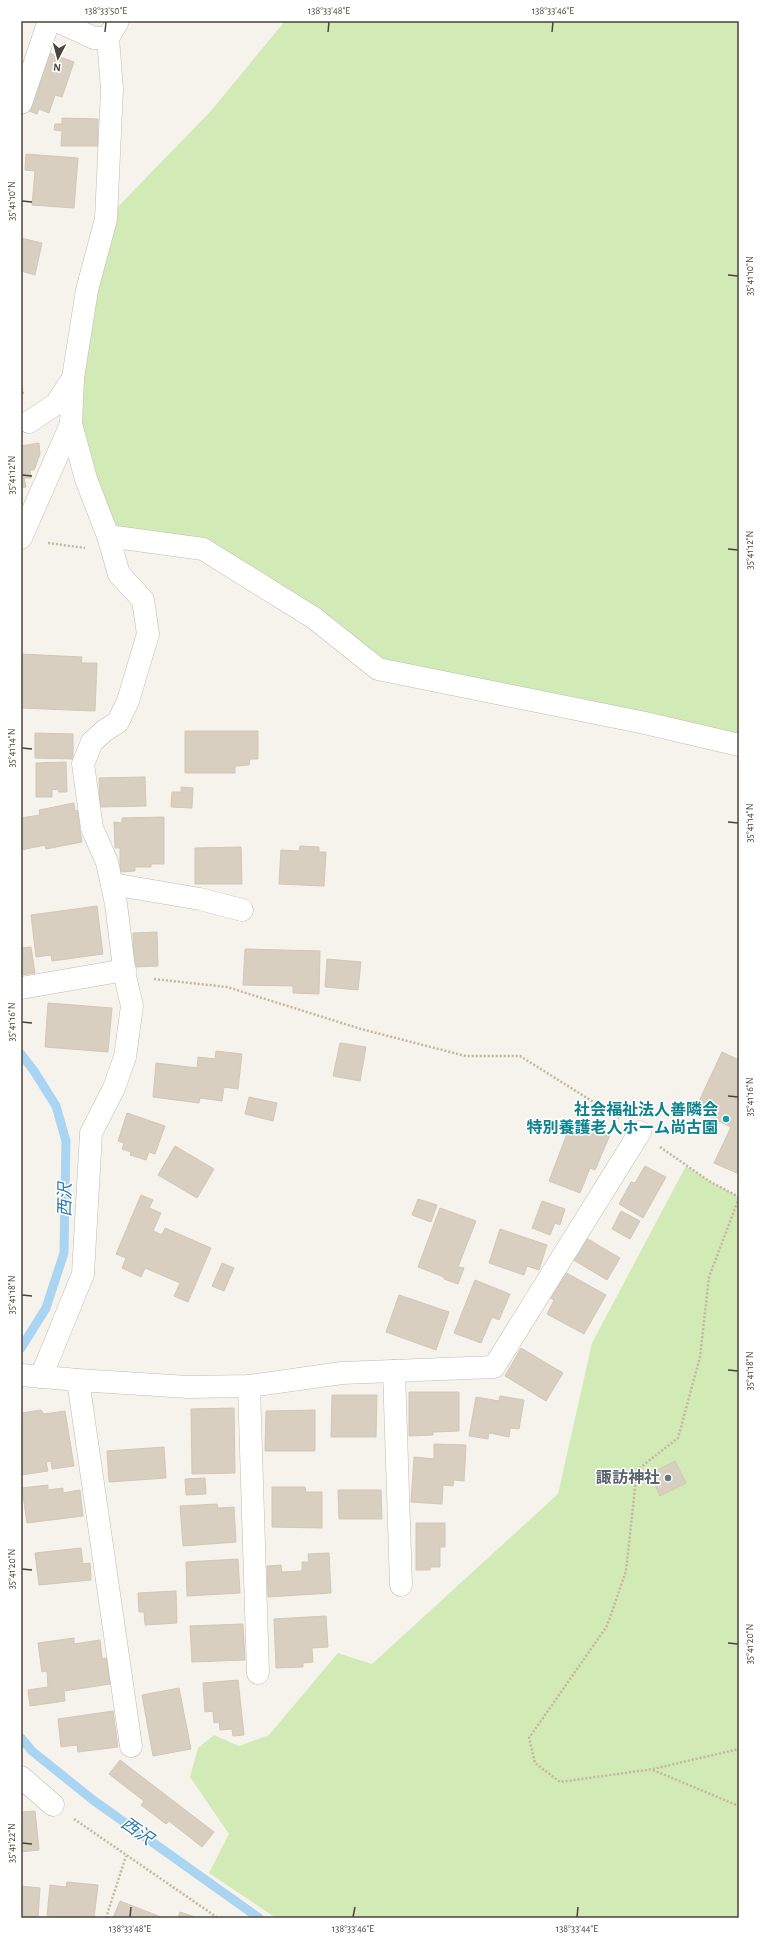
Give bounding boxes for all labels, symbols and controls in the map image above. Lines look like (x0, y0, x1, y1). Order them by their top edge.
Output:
text: 138°33'50"E (85, 6, 127, 16)
text: 138°33'48"E (308, 6, 350, 16)
text: 138°33'46"E (532, 6, 574, 16)
north arrow (38, 38, 78, 78)
text: N (53, 62, 61, 73)
text: 35°41'10"N (7, 181, 17, 221)
text: 35°41'10"N (745, 256, 755, 296)
text: 35°41'12"N (7, 456, 17, 494)
text: 35°41'12"N (745, 531, 755, 569)
text: 35°41'14"N (7, 728, 17, 768)
text: 35°41'14"N (745, 803, 755, 843)
text: 35°41'16"N (7, 1003, 17, 1041)
text: 35°41'16"N (745, 1078, 755, 1116)
place label: 社会福祉法人善隣会 特別養護老人ホーム尚古園 (526, 1100, 718, 1136)
marker: 社会福祉法人善隣会 特別養護老人ホーム尚古園 (721, 1114, 731, 1124)
water label: 西沢 (55, 1181, 74, 1217)
text: 35°41'18"N (7, 1276, 17, 1314)
text: 35°41'18"N (745, 1352, 755, 1390)
place label: 諏訪神社 (596, 1468, 660, 1486)
marker: 諏訪神社 (663, 1473, 673, 1483)
text: 35°41'20"N (7, 1549, 17, 1589)
text: 35°41'20"N (745, 1624, 755, 1664)
water label: 西沢 (118, 1813, 158, 1849)
text: 35°41'22"N (7, 1823, 17, 1863)
text: 138°33'48"E (109, 1924, 151, 1934)
text: 138°33'46"E (332, 1924, 374, 1934)
text: 138°33'44"E (556, 1924, 598, 1934)

